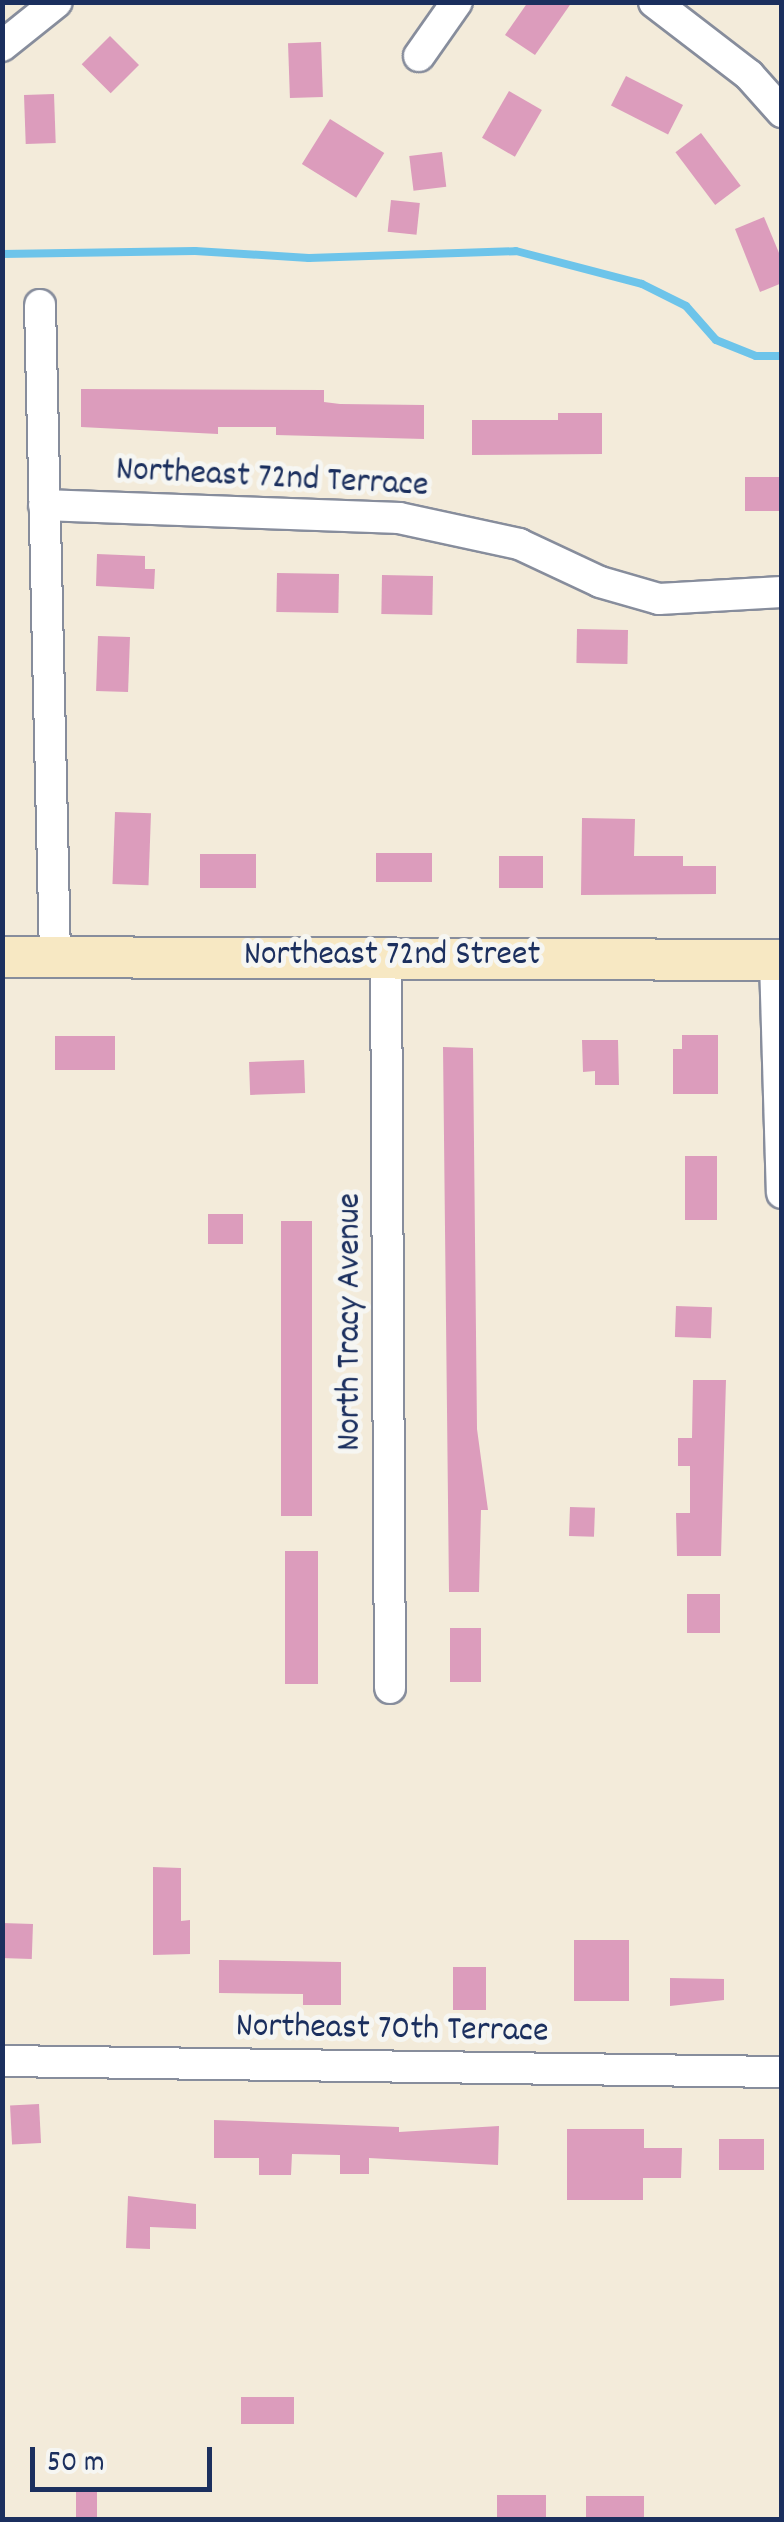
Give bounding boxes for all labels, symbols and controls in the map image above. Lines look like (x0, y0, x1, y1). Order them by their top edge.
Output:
street label: Northeast 72nd Terrace (115, 450, 429, 508)
street label: Northeast 72nd Street (244, 935, 540, 977)
street label: North Tracy Avenue (330, 1193, 372, 1451)
street label: Northeast 70th Terrace (235, 2006, 549, 2054)
scale bar (35, 2427, 218, 2489)
text: 50 m (47, 2443, 105, 2486)

